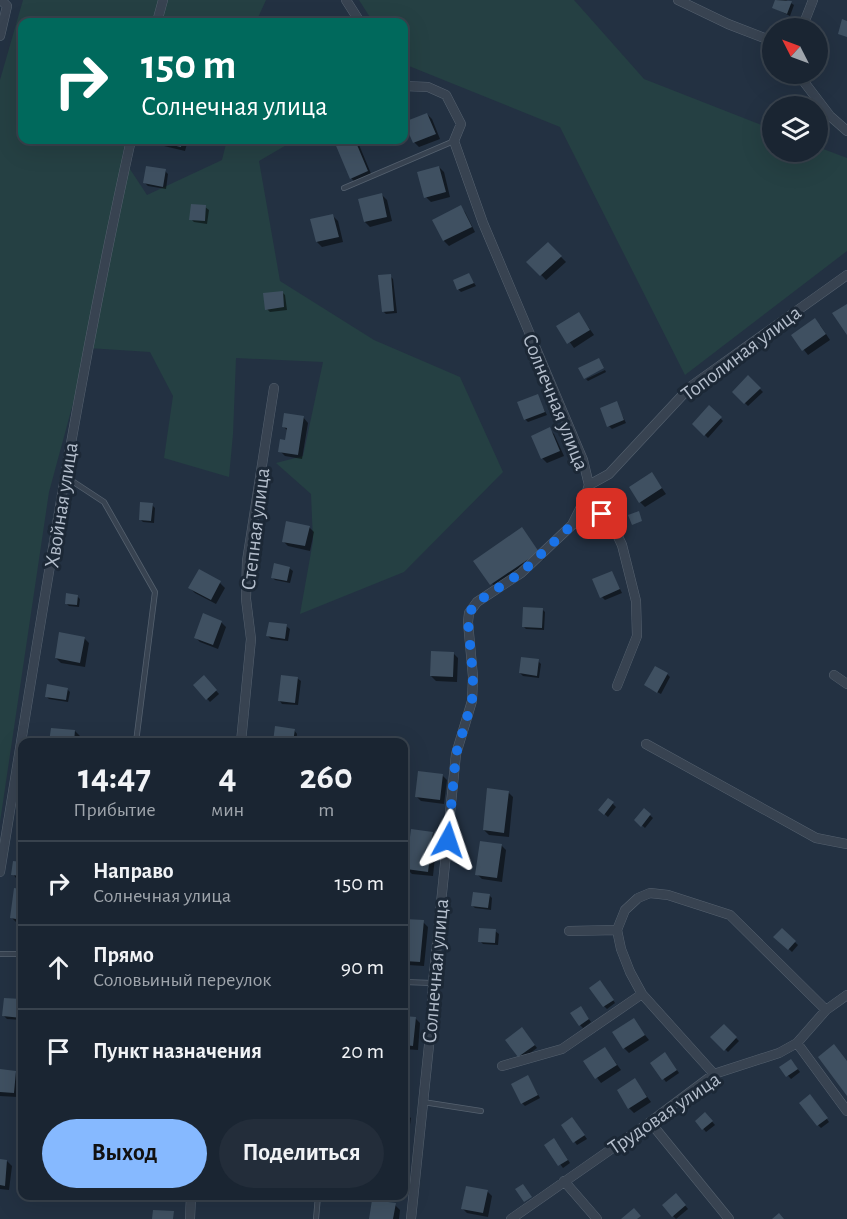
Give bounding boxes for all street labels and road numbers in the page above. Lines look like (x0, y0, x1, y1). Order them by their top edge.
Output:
street label: Тополиная улица (678, 302, 805, 405)
street label: Солнечная улица (519, 331, 593, 474)
street label: Хвойная улица (41, 440, 82, 569)
street label: Степная улица (238, 466, 273, 591)
street label: Солнечная улица (419, 897, 452, 1044)
street label: Трудовая улица (604, 1068, 725, 1159)

